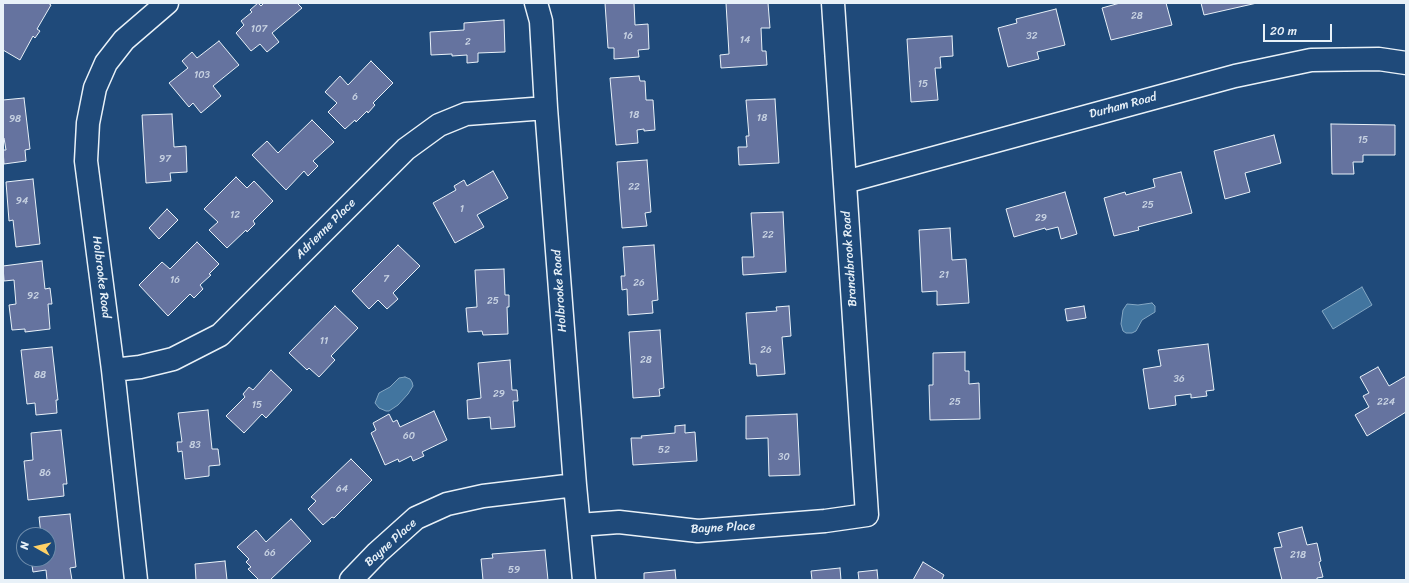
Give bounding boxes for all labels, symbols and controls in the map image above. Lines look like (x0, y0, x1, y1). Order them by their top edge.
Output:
house number: 28 (1131, 10, 1143, 22)
scale bar (1265, 16, 1334, 42)
text: 20 m (1270, 20, 1297, 42)
house number: 107 (251, 23, 267, 35)
house number: 16 (623, 30, 633, 42)
house number: 32 (1026, 30, 1038, 42)
house number: 14 (740, 34, 750, 46)
house number: 2 (465, 36, 471, 48)
house number: 103 (194, 69, 210, 81)
house number: 15 (918, 78, 928, 90)
street label: Durham Road (1088, 90, 1158, 122)
house number: 6 (352, 91, 358, 103)
house number: 18 (629, 109, 639, 121)
house number: 18 (757, 112, 767, 124)
house number: 98 (9, 113, 21, 125)
house number: 15 (1358, 134, 1368, 146)
house number: 97 (159, 153, 171, 165)
house number: 22 (628, 181, 640, 193)
house number: 94 (16, 195, 28, 207)
street label: Adrienne Place (293, 196, 359, 262)
house number: 25 (1142, 199, 1154, 211)
house number: 1 (460, 203, 464, 215)
house number: 12 (230, 209, 240, 221)
street label: Branchbrook Road (839, 211, 861, 307)
house number: 29 (1035, 212, 1047, 224)
house number: 22 (762, 229, 774, 241)
street label: Holbrooke Road (89, 235, 113, 319)
street label: Holbrooke Road (550, 249, 570, 333)
house number: 21 (939, 269, 949, 281)
house number: 7 (383, 273, 389, 285)
house number: 16 (170, 274, 180, 286)
house number: 26 (633, 277, 645, 289)
house number: 92 (27, 290, 39, 302)
house number: 25 (487, 295, 499, 307)
house number: 11 (320, 335, 328, 347)
house number: 26 (760, 344, 772, 356)
house number: 28 (640, 354, 652, 366)
house number: 88 (34, 369, 46, 381)
house number: 36 (1173, 373, 1185, 385)
house number: 29 (493, 388, 505, 400)
house number: 25 (949, 396, 961, 408)
house number: 224 (1377, 396, 1395, 408)
house number: 15 (252, 399, 262, 411)
house number: 60 (403, 430, 415, 442)
house number: 83 (189, 439, 201, 451)
house number: 52 (658, 444, 670, 456)
house number: 30 (778, 451, 790, 463)
house number: 86 (39, 467, 51, 479)
house number: 64 (336, 483, 348, 495)
street label: Bayne Place (362, 516, 420, 570)
street label: Bayne Place (690, 519, 756, 537)
north arrow (16, 527, 56, 567)
text: N (15, 540, 35, 550)
house number: 66 (264, 547, 276, 559)
house number: 218 (1290, 549, 1306, 561)
house number: 59 (508, 564, 520, 576)

